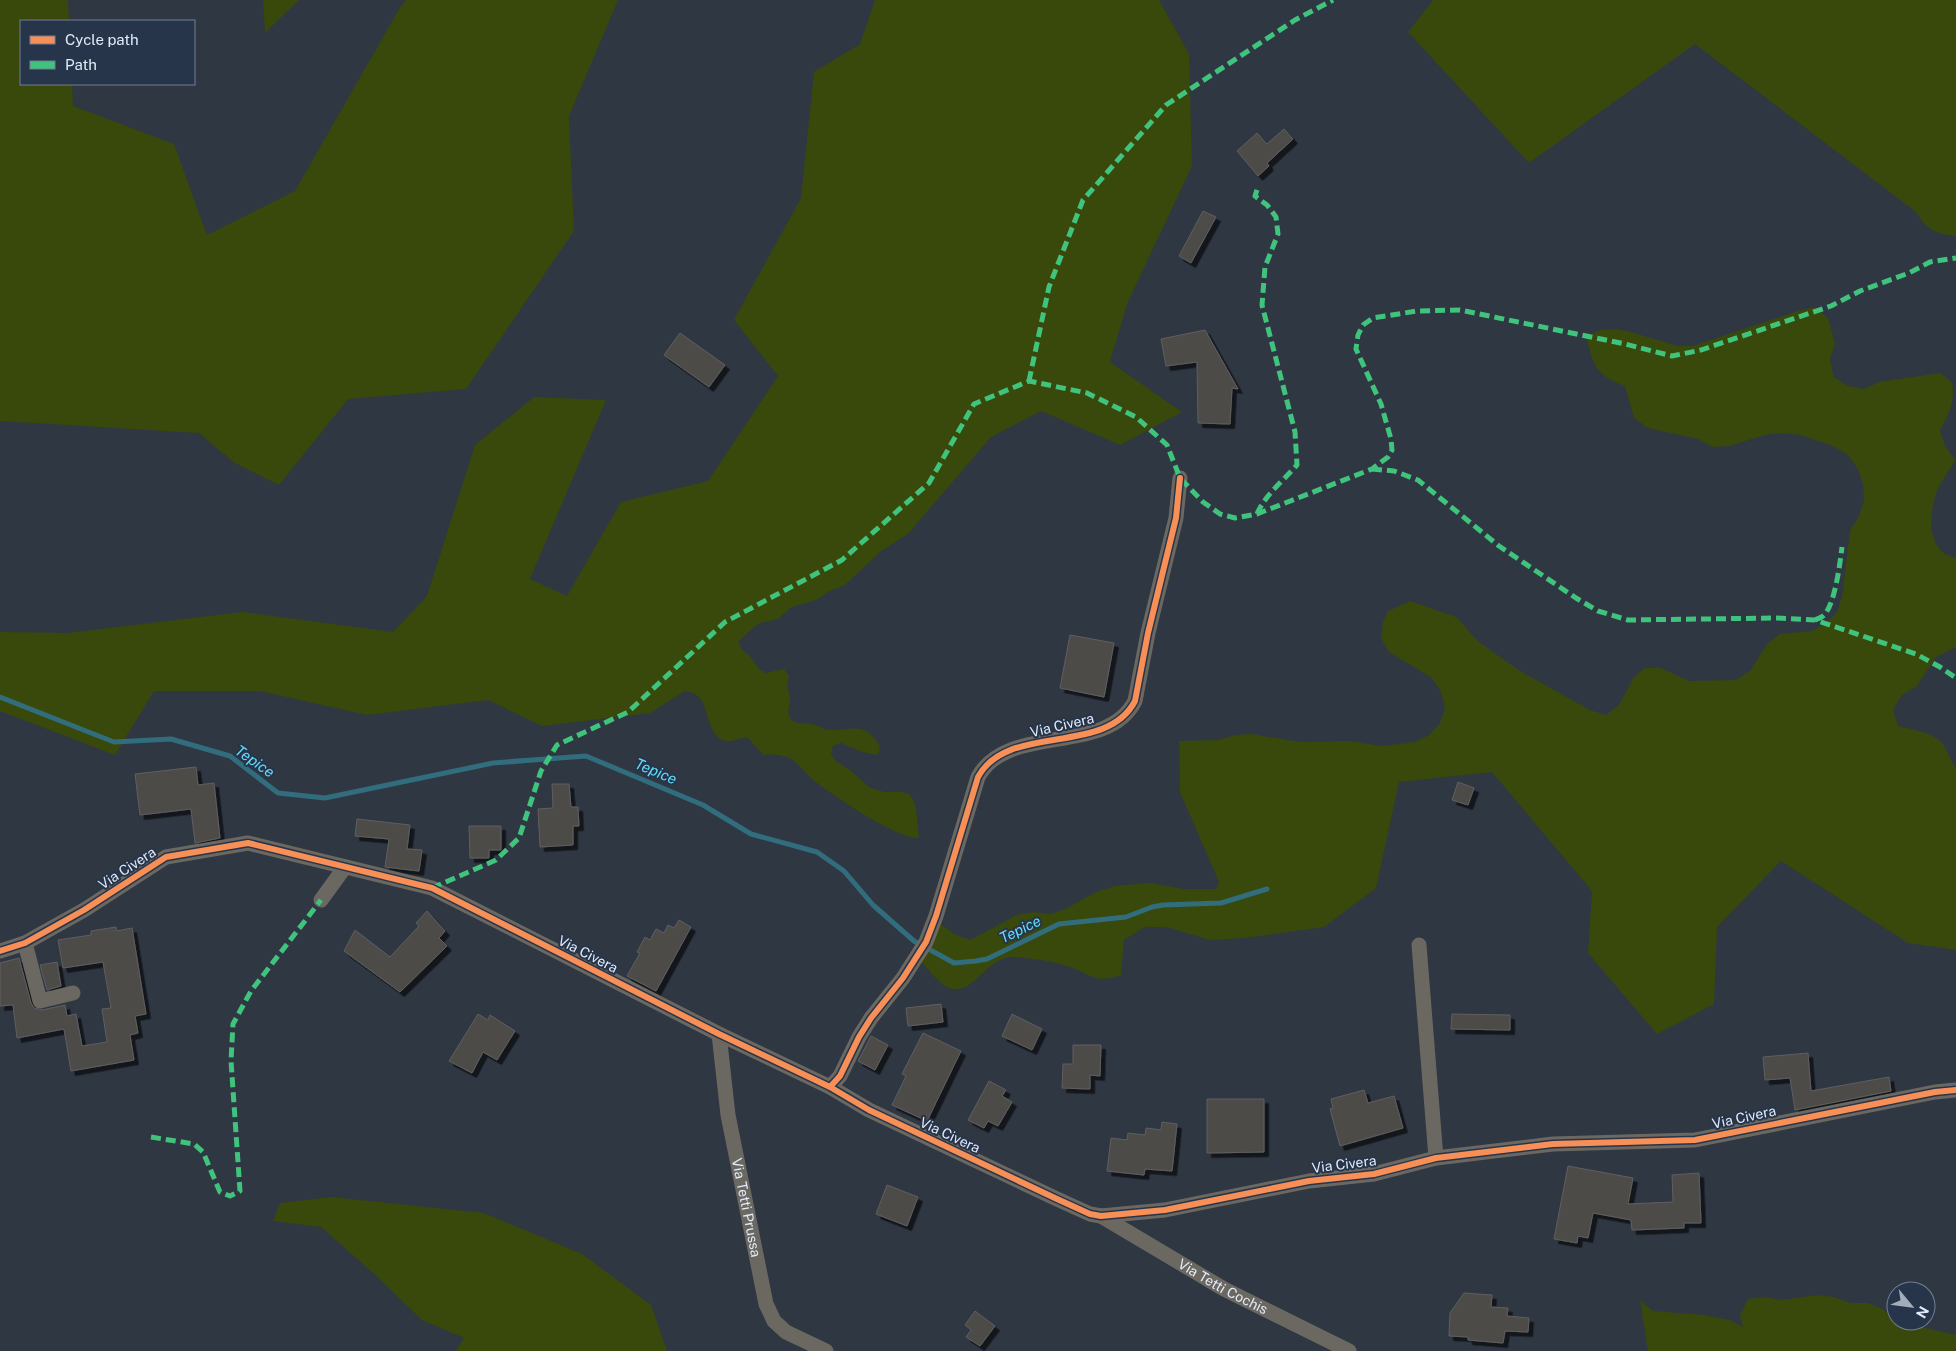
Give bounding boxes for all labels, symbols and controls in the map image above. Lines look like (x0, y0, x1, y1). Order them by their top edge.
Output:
legend (20, 20, 195, 85)
text: Cycle path (65, 31, 139, 48)
text: Path (65, 56, 97, 73)
street label: Via Civera (1029, 710, 1095, 740)
water label: Tepice (232, 741, 278, 781)
water label: Tepice (632, 755, 680, 787)
street label: Via Civera (95, 844, 159, 892)
water label: Tepice (997, 912, 1043, 946)
street label: Via Civera (555, 932, 621, 976)
street label: Via Civera (1711, 1102, 1777, 1132)
street label: Via Civera (917, 1114, 983, 1156)
street label: Via Civera (1311, 1152, 1377, 1176)
street label: Via Tetti Prussa (729, 1157, 764, 1259)
street label: Via Tetti Cochis (1175, 1256, 1270, 1317)
north arrow (1886, 1281, 1936, 1331)
text: N (1913, 1304, 1932, 1321)

